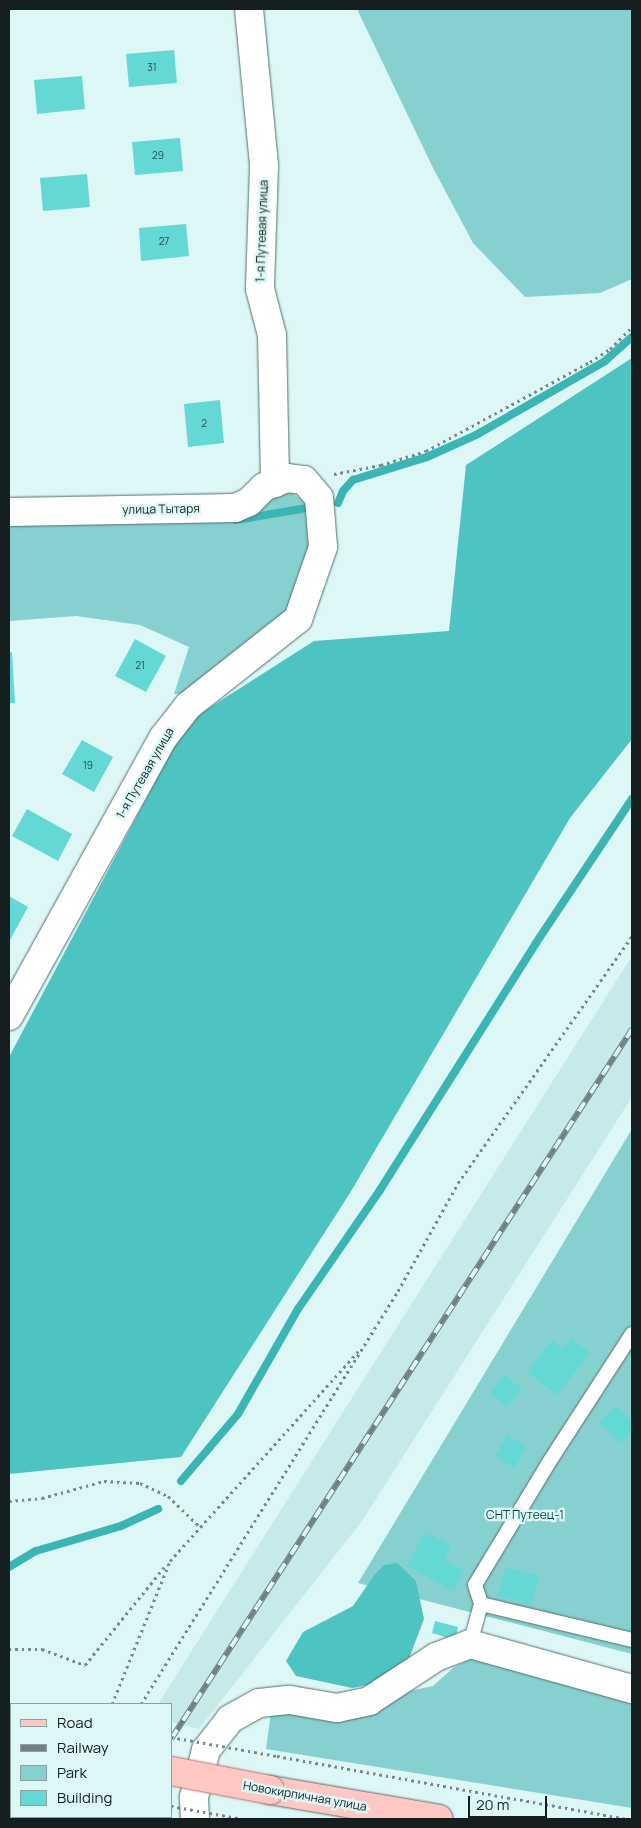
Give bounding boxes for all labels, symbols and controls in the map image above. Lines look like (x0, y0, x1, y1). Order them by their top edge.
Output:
house number: 31 (147, 62, 157, 74)
house number: 29 (152, 150, 164, 162)
street label: 1-я Путевая улица (253, 180, 271, 282)
house number: 27 (159, 236, 169, 248)
house number: 2 (201, 418, 207, 430)
street label: улица Тытаря (122, 501, 200, 517)
house number: 21 (135, 660, 145, 672)
street label: 1-я Путевая улица (113, 725, 177, 821)
house number: 19 (83, 760, 93, 772)
park label: СНТ Путеец-1 (486, 1508, 564, 1522)
legend (10, 1703, 172, 1818)
text: Road (57, 1712, 93, 1733)
text: Railway (57, 1737, 109, 1758)
text: Park (57, 1762, 87, 1783)
street label: Новокирпичная улица (242, 1778, 368, 1814)
scale bar (471, 1786, 550, 1818)
text: Building (57, 1787, 112, 1808)
text: 20 m (476, 1794, 509, 1815)

